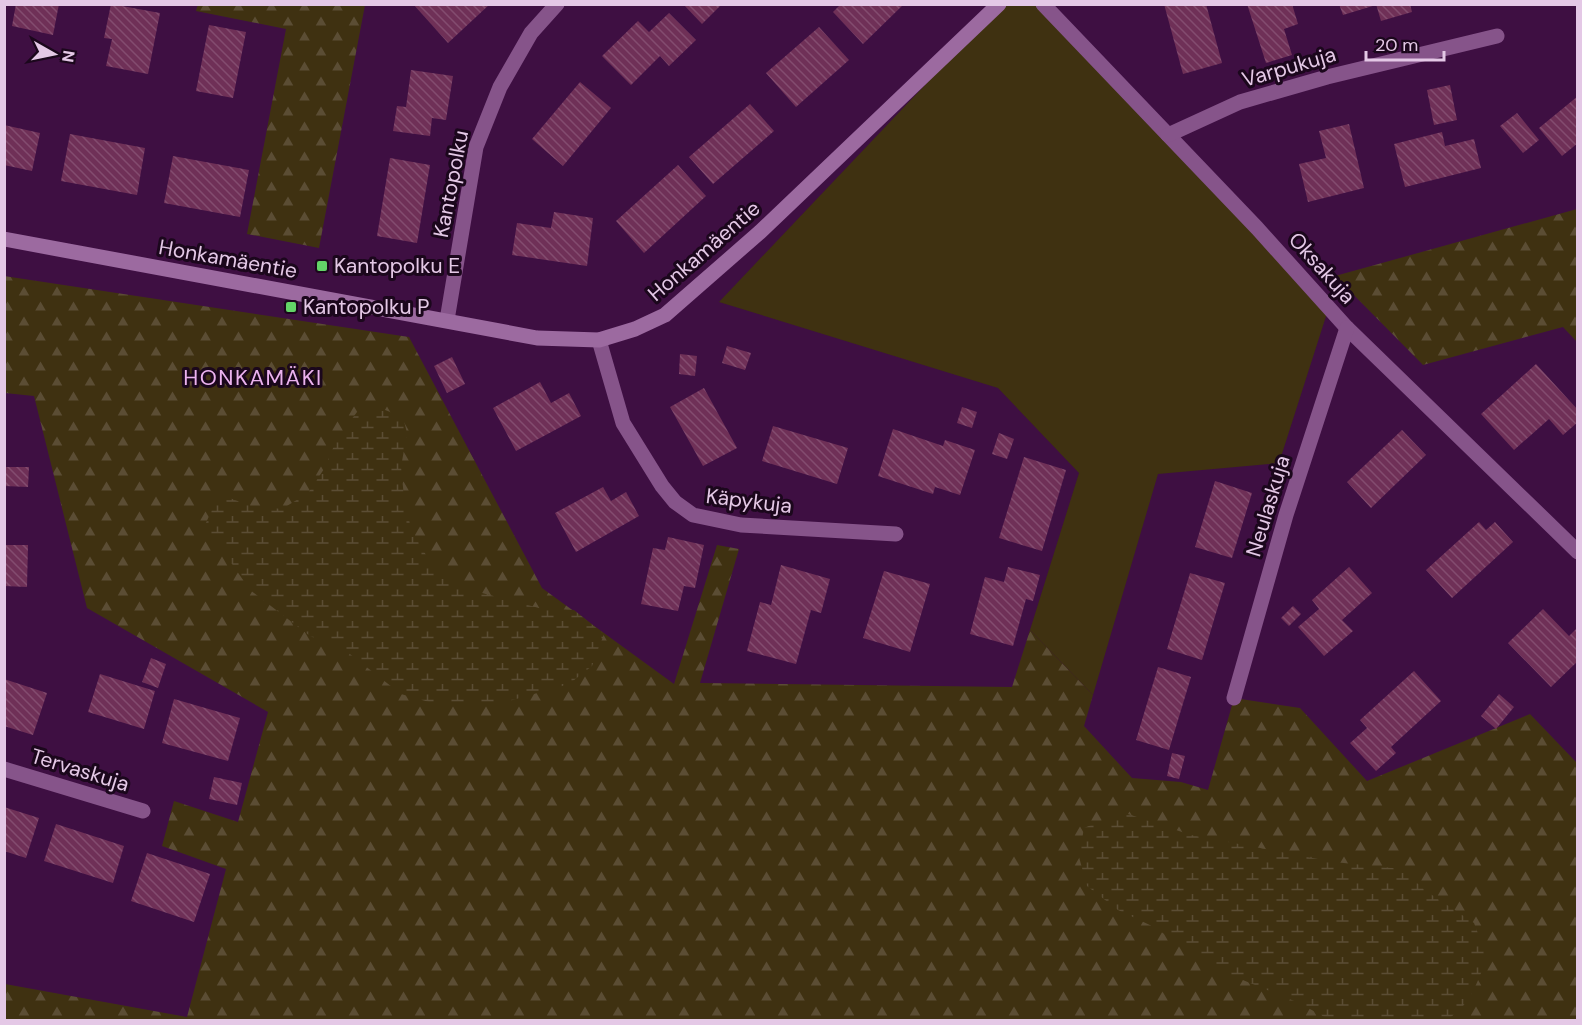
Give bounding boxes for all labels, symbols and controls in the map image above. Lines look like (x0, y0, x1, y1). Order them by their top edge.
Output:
north arrow (24, 24, 84, 84)
scale bar (1366, 24, 1444, 62)
text: 20 m (1375, 33, 1418, 57)
street label: Varpukuja (1239, 40, 1339, 94)
text: N (57, 49, 80, 64)
street label: Kantopolku (427, 128, 475, 240)
street label: Honkamäentie (642, 194, 766, 308)
street label: Oksakuja (1282, 226, 1362, 310)
street label: Honkamäentie (157, 233, 299, 285)
place label: Kantopolku E (334, 252, 460, 280)
marker: Kantopolku E (315, 259, 329, 273)
place label: Kantopolku P (303, 293, 429, 321)
marker: Kantopolku P (284, 300, 298, 314)
district label: HONKAMÄKI (183, 363, 323, 392)
street label: Neulaskuja (1239, 452, 1297, 560)
street label: Käpykuja (704, 482, 794, 520)
street label: Tervaskuja (27, 742, 133, 798)

